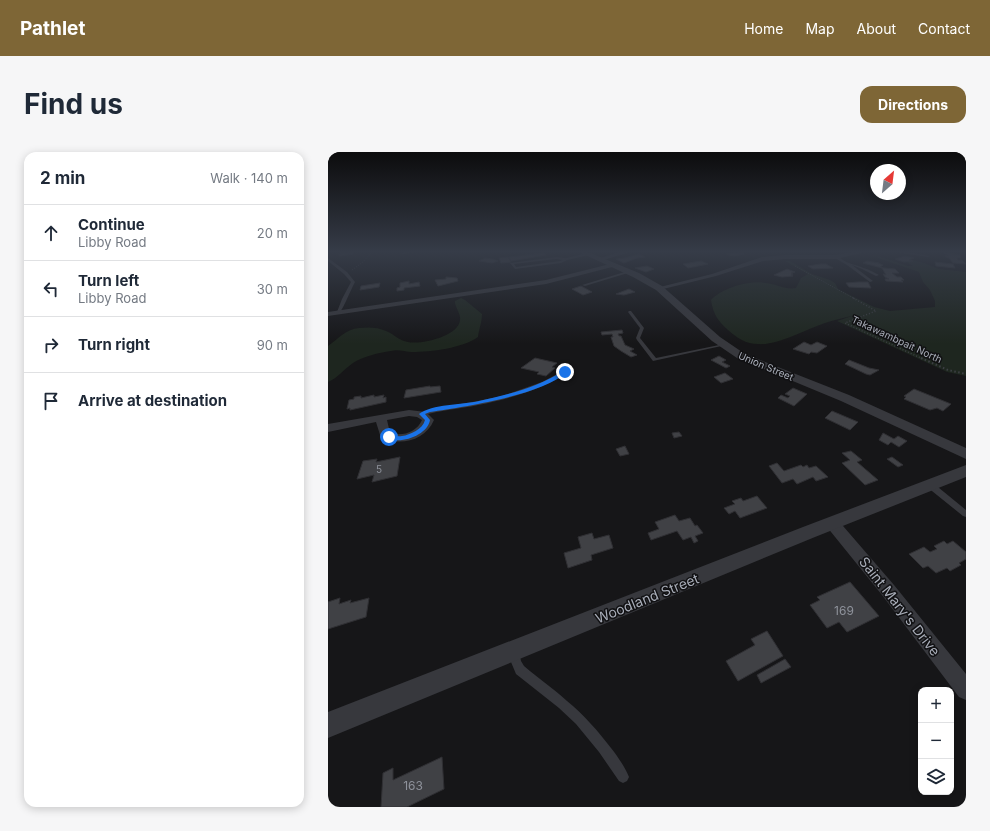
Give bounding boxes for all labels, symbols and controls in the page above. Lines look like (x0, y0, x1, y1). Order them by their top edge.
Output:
text: Pathlet (20, 17, 85, 40)
text: Home (744, 20, 783, 37)
text: Map (805, 20, 835, 37)
text: About (857, 20, 896, 37)
text: Contact (918, 20, 970, 37)
button: Directions (860, 86, 966, 123)
text: Find us (24, 87, 123, 121)
north arrow (870, 164, 906, 200)
text: 2 min (40, 168, 85, 188)
text: Walk · 140 m (210, 170, 288, 186)
text: Continue (78, 215, 145, 234)
icon: ahead (40, 222, 62, 244)
text: 20 m (257, 225, 288, 241)
text: Libby Road (78, 234, 147, 250)
text: Turn left (78, 271, 139, 290)
icon: left (40, 278, 62, 300)
text: 30 m (257, 281, 288, 297)
text: Libby Road (78, 290, 147, 306)
street label: Takawambpait North (850, 313, 944, 365)
icon: right (40, 334, 62, 356)
text: Turn right (78, 335, 150, 354)
text: 90 m (257, 337, 288, 353)
street label: Union Street (737, 349, 796, 383)
route end (556, 363, 574, 381)
icon: arrive (40, 390, 62, 412)
text: Arrive at destination (78, 391, 227, 410)
route start (380, 428, 398, 446)
house number: 5 (376, 463, 382, 475)
street label: Saint Mary's Drive (856, 553, 944, 659)
street label: Woodland Street (593, 569, 702, 626)
house number: 169 (834, 603, 854, 618)
map controls (918, 687, 954, 795)
button: + (918, 687, 954, 723)
button: − (918, 723, 954, 759)
button: layers (918, 759, 954, 795)
house number: 163 (403, 778, 423, 793)

